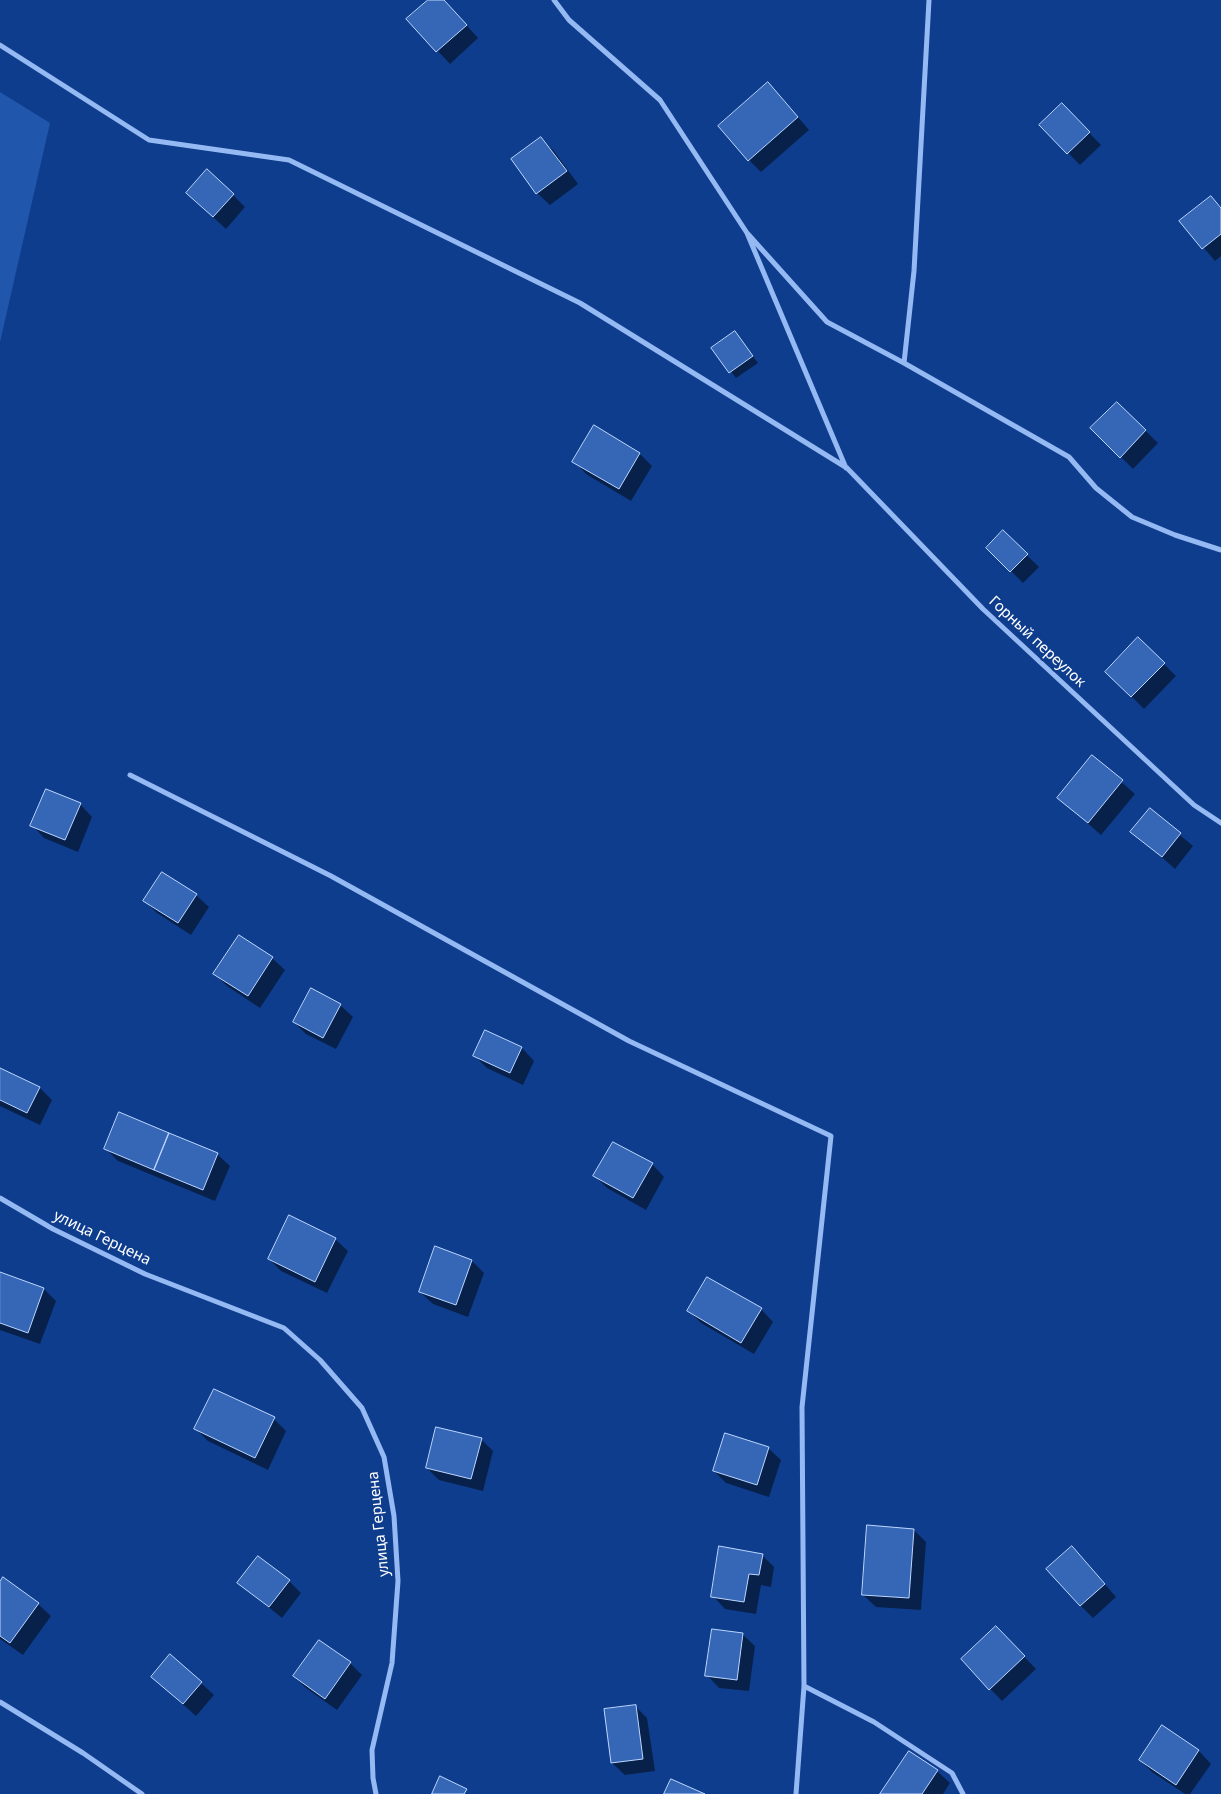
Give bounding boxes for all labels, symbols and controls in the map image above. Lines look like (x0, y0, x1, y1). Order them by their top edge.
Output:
street label: Горный переулок (985, 593, 1089, 691)
street label: улица Герцена (50, 1207, 154, 1269)
street label: улица Герцена (365, 1470, 393, 1578)

